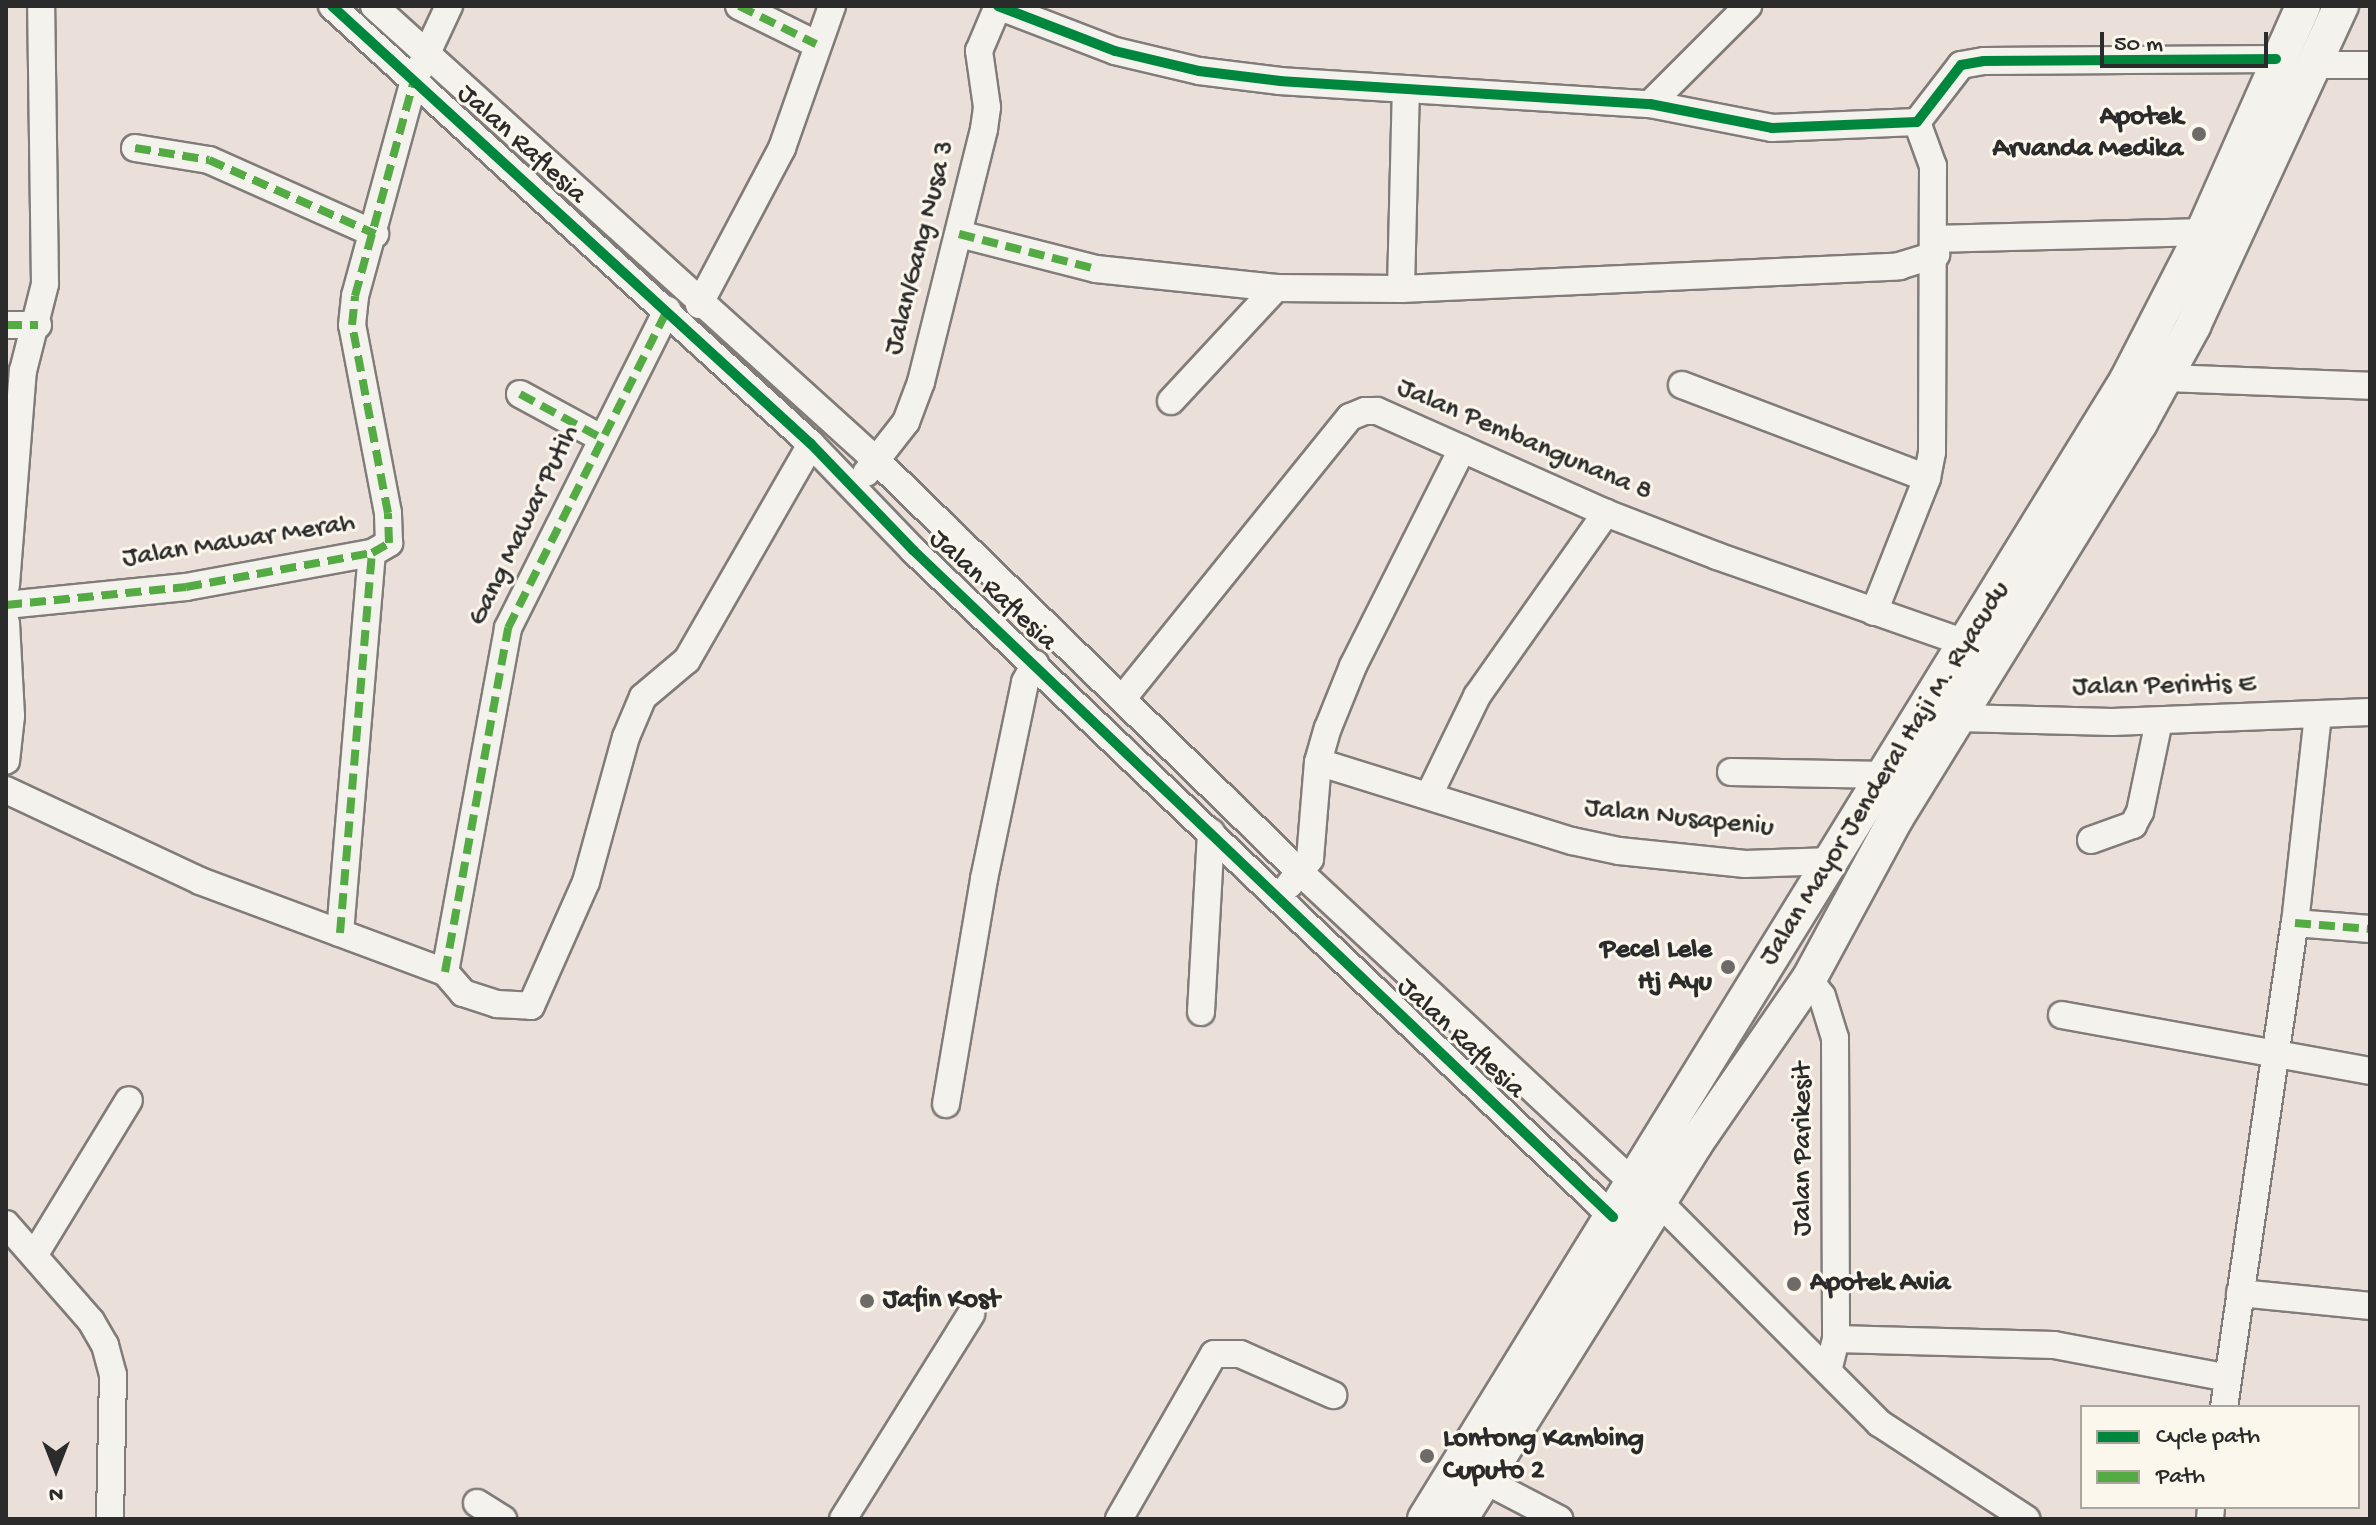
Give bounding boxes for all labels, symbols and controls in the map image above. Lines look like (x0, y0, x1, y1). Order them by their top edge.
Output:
scale bar (2104, 16, 2272, 66)
text: 50 m (2114, 31, 2163, 60)
street label: Jalan Raflesia (449, 78, 593, 212)
place label: Apotek Arvanda Medika (1992, 101, 2183, 167)
marker: Apotek Arvanda Medika (2190, 125, 2208, 143)
street label: Jalan/Gang Nusa 3 (878, 137, 964, 359)
street label: Jalan Pembangunana 8 (1391, 372, 1657, 510)
street label: Gang Mawar Putih (462, 420, 588, 632)
street label: Jalan Mawar Merah (120, 507, 358, 577)
street label: Jalan Raflesia (921, 523, 1063, 659)
street label: Jalan Mayor Jenderal Haji M. Ryacudu (1753, 576, 2019, 972)
street label: Jalan Perintis E (2072, 669, 2256, 705)
street label: Jalan Nusapeniu (1583, 792, 1775, 846)
place label: Pecel Lele Hj Ayu (1600, 934, 1712, 1000)
marker: Pecel Lele Hj Ayu (1719, 958, 1737, 976)
street label: Jalan Raflesia (1389, 971, 1531, 1107)
street label: Jalan Parikesit (1787, 1062, 1821, 1236)
place label: Apotek Avia (1810, 1267, 1950, 1301)
marker: Apotek Avia (1785, 1275, 1803, 1293)
place label: Jafin Kost (883, 1284, 1000, 1318)
marker: Jafin Kost (858, 1292, 876, 1310)
legend (2080, 1405, 2360, 1509)
place label: Lontong Kambing Cuputo 2 (1443, 1423, 1644, 1489)
text: Cycle path (2156, 1423, 2260, 1452)
north arrow (16, 1429, 96, 1509)
marker: Lontong Kambing Cuputo 2 (1418, 1447, 1436, 1465)
text: Path (2156, 1463, 2205, 1492)
text: N (49, 1480, 63, 1506)

